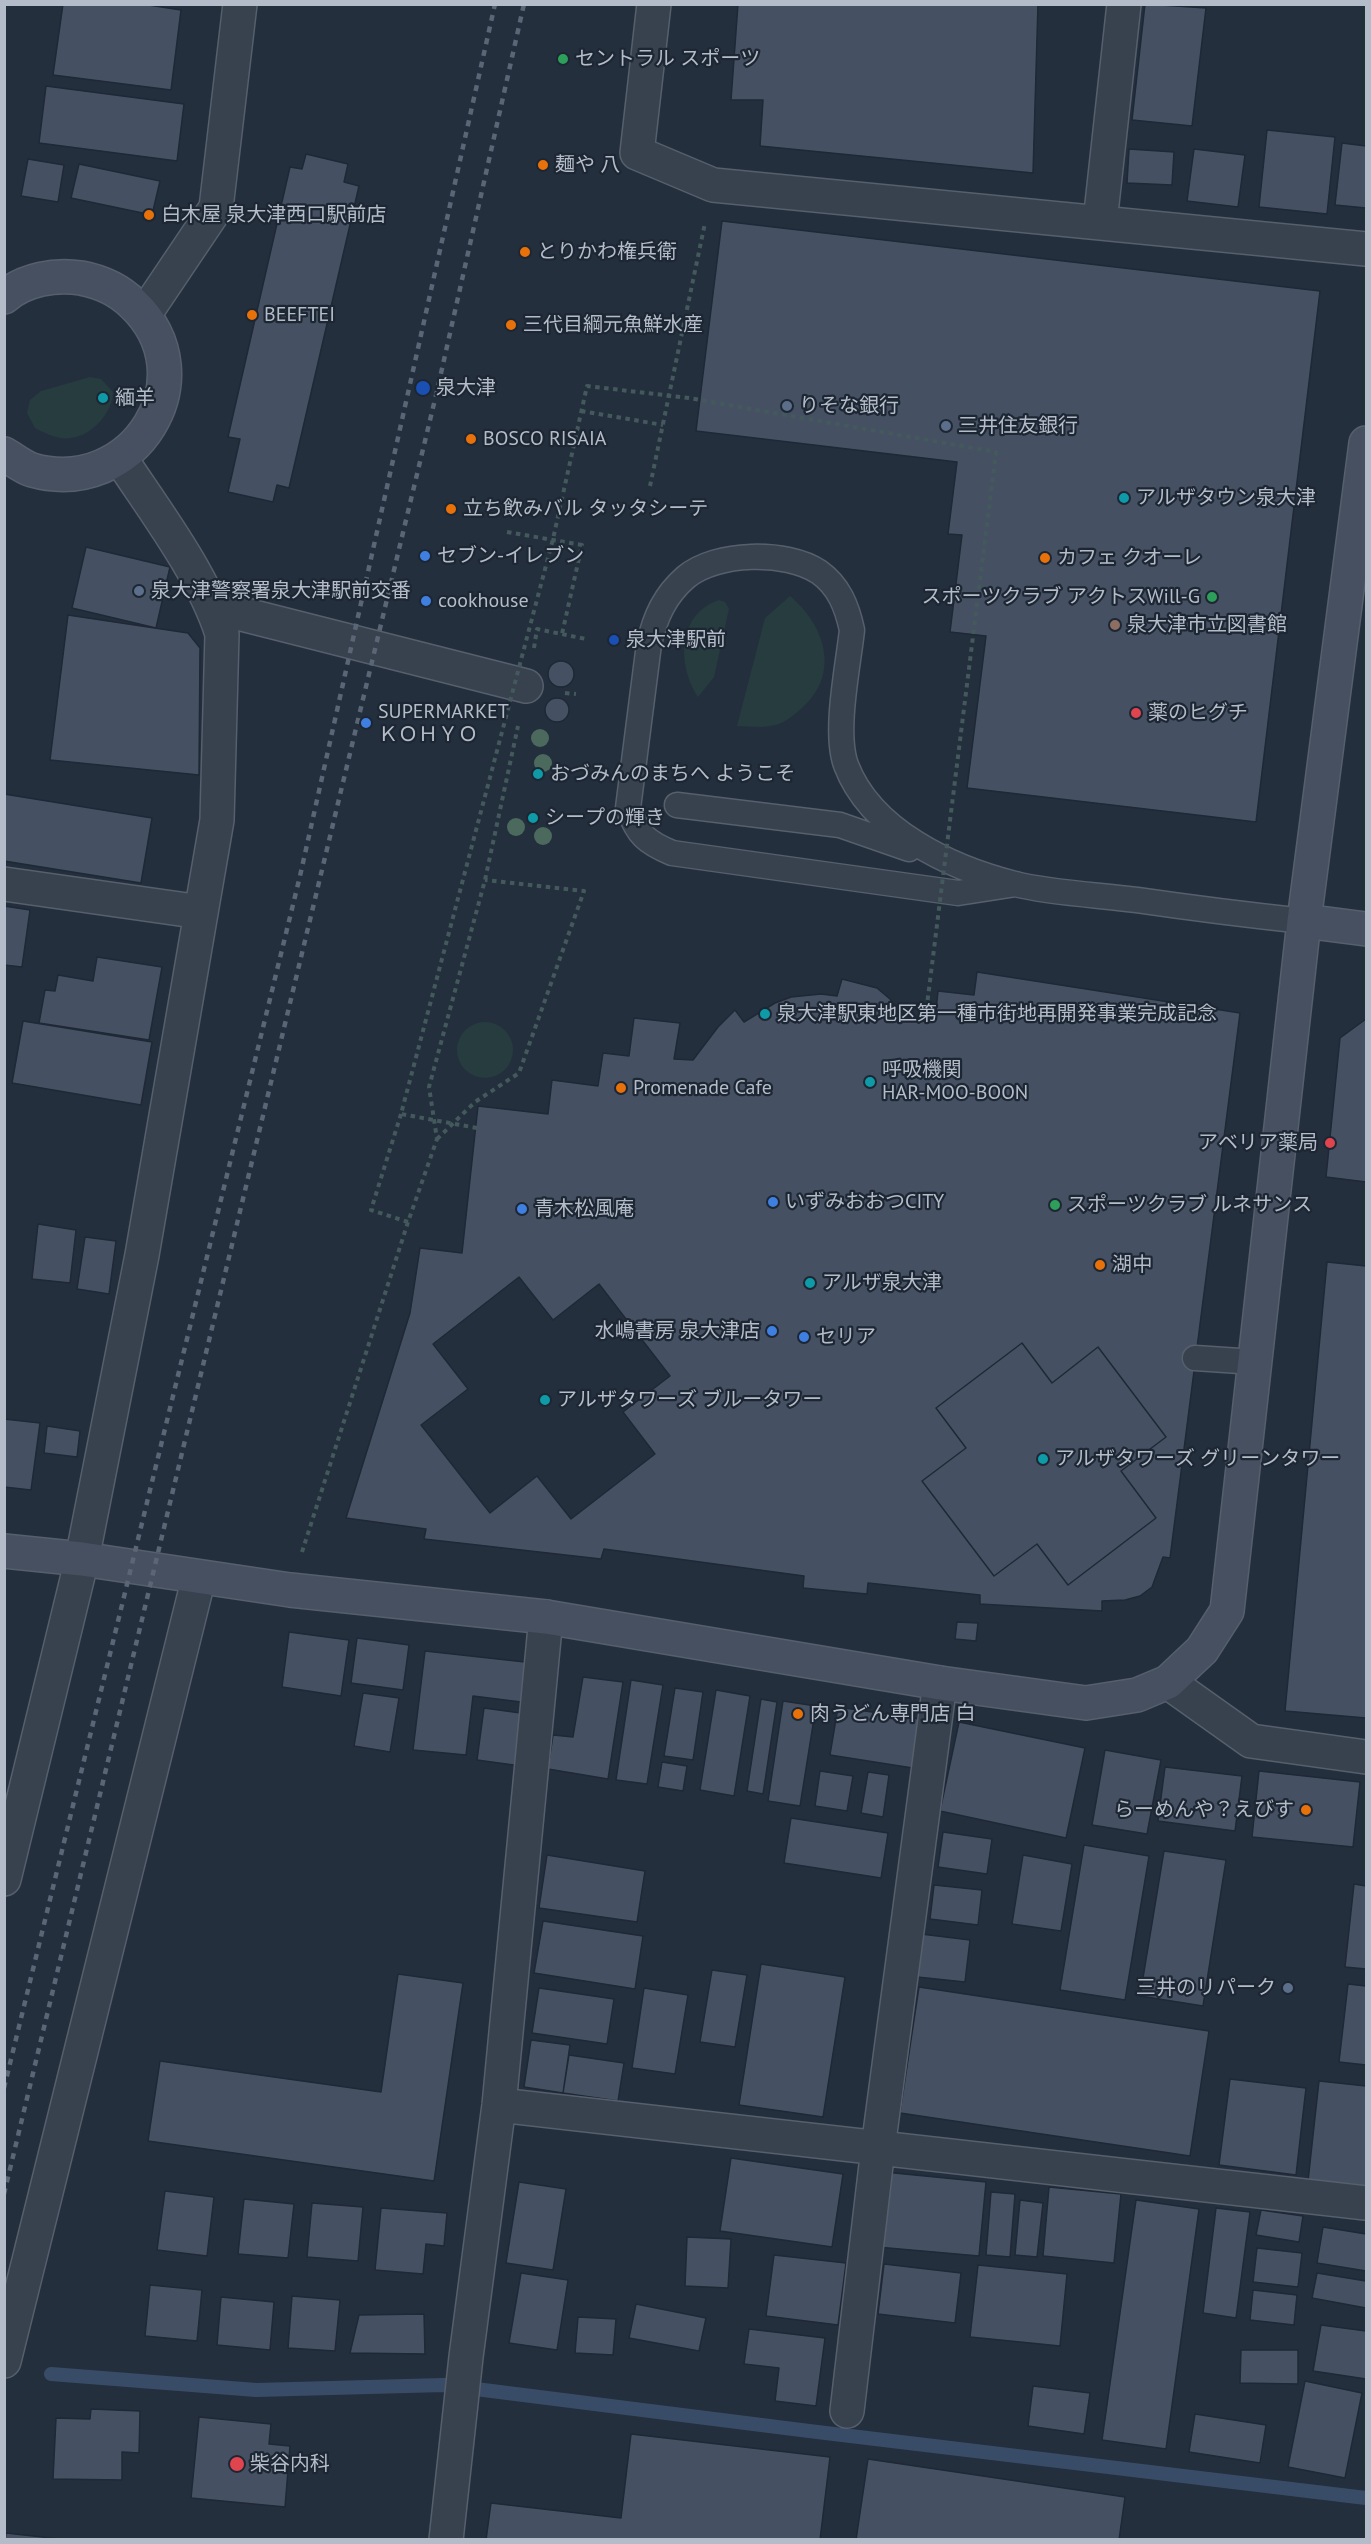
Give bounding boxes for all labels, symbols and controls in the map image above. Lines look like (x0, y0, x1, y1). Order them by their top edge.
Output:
place label: セントラル スポーツ (575, 47, 760, 71)
marker: セントラル スポーツ (556, 52, 570, 66)
place label: 麺や 八 (555, 153, 620, 177)
marker: 麺や 八 (536, 158, 550, 172)
place label: 白木屋 泉大津西口駅前店 (161, 203, 386, 227)
marker: 白木屋 泉大津西口駅前店 (142, 208, 156, 222)
place label: とりかわ権兵衛 (537, 240, 677, 264)
marker: とりかわ権兵衛 (518, 245, 532, 259)
place label: BEEFTEI (264, 303, 335, 327)
marker: BEEFTEI (245, 308, 259, 322)
place label: 三代目綱元魚鮮水産 (523, 313, 703, 337)
marker: 三代目綱元魚鮮水産 (504, 318, 518, 332)
place label: 泉大津 (436, 376, 496, 400)
marker: 泉大津 (414, 379, 432, 397)
place label: 緬羊 (115, 386, 155, 410)
marker: 緬羊 (96, 391, 110, 405)
place label: りそな銀行 (799, 394, 899, 418)
marker: りそな銀行 (780, 399, 794, 413)
place label: 三井住友銀行 (958, 414, 1078, 438)
marker: 三井住友銀行 (939, 419, 953, 433)
place label: BOSCO RISAIA (483, 427, 606, 451)
marker: BOSCO RISAIA (464, 432, 478, 446)
place label: アルザタウン泉大津 (1136, 486, 1316, 510)
marker: アルザタウン泉大津 (1117, 491, 1131, 505)
place label: 立ち飲みバル タッタシーテ (463, 497, 708, 521)
marker: 立ち飲みバル タッタシーテ (444, 502, 458, 516)
place label: セブン-イレブン (437, 544, 584, 568)
place label: カフェ クオーレ (1057, 546, 1202, 570)
marker: セブン-イレブン (418, 549, 432, 563)
marker: カフェ クオーレ (1038, 551, 1052, 565)
place label: 泉大津警察署泉大津駅前交番 (151, 579, 411, 603)
marker: 泉大津警察署泉大津駅前交番 (132, 584, 146, 598)
place label: スポーツクラブ アクトスWill-G (922, 585, 1200, 609)
place label: cookhouse (438, 589, 529, 613)
marker: スポーツクラブ アクトスWill-G (1205, 590, 1219, 604)
marker: cookhouse (419, 594, 433, 608)
place label: 泉大津市立図書館 (1127, 613, 1287, 637)
marker: 泉大津市立図書館 (1108, 618, 1122, 632)
place label: 泉大津駅前 (626, 628, 726, 652)
marker: 泉大津駅前 (607, 633, 621, 647)
place label: SUPERMARKET ＫＯＨＹＯ (378, 700, 509, 747)
place label: 薬のヒグチ (1148, 701, 1248, 725)
marker: 薬のヒグチ (1129, 706, 1143, 720)
marker: SUPERMARKET ＫＯＨＹＯ (359, 716, 373, 730)
place label: おづみんのまちへ ようこそ (550, 762, 795, 786)
marker: おづみんのまちへ ようこそ (531, 767, 545, 781)
place label: シープの輝き (545, 806, 665, 830)
marker: シープの輝き (526, 811, 540, 825)
place label: 泉大津駅東地区第一種市街地再開発事業完成記念 (777, 1002, 1217, 1026)
marker: 泉大津駅東地区第一種市街地再開発事業完成記念 (758, 1007, 772, 1021)
place label: 呼吸機関 HAR-MOO-BOON (882, 1058, 1028, 1105)
marker: 呼吸機関 HAR-MOO-BOON (863, 1075, 877, 1089)
place label: Promenade Cafe (633, 1076, 772, 1100)
marker: Promenade Cafe (614, 1081, 628, 1095)
place label: アベリア薬局 (1198, 1131, 1318, 1155)
marker: アベリア薬局 (1323, 1136, 1337, 1150)
place label: いずみおおつCITY (785, 1190, 944, 1214)
place label: スポーツクラブ ルネサンス (1067, 1193, 1312, 1217)
marker: いずみおおつCITY (766, 1195, 780, 1209)
place label: 青木松風庵 (534, 1197, 634, 1221)
marker: スポーツクラブ ルネサンス (1048, 1198, 1062, 1212)
marker: 青木松風庵 (515, 1202, 529, 1216)
place label: 湖中 (1112, 1253, 1152, 1277)
marker: 湖中 (1093, 1258, 1107, 1272)
place label: アルザ泉大津 (822, 1271, 942, 1295)
marker: アルザ泉大津 (803, 1276, 817, 1290)
place label: 水嶋書房 泉大津店 (595, 1319, 760, 1343)
marker: 水嶋書房 泉大津店 (765, 1324, 779, 1338)
place label: セリア (816, 1325, 876, 1349)
marker: セリア (797, 1330, 811, 1344)
place label: アルザタワーズ ブルータワー (557, 1388, 822, 1412)
marker: アルザタワーズ ブルータワー (538, 1393, 552, 1407)
place label: アルザタワーズ グリーンタワー (1055, 1447, 1340, 1471)
marker: アルザタワーズ グリーンタワー (1036, 1452, 1050, 1466)
place label: 肉うどん専門店 白 (810, 1702, 975, 1726)
marker: 肉うどん専門店 白 (791, 1707, 805, 1721)
place label: らーめんや？えびす (1114, 1798, 1294, 1822)
marker: らーめんや？えびす (1299, 1803, 1313, 1817)
place label: 三井のリパーク (1136, 1976, 1276, 2000)
marker: 三井のリパーク (1281, 1981, 1295, 1995)
place label: 柴谷内科 (250, 2452, 330, 2476)
marker: 柴谷内科 (228, 2455, 246, 2473)

